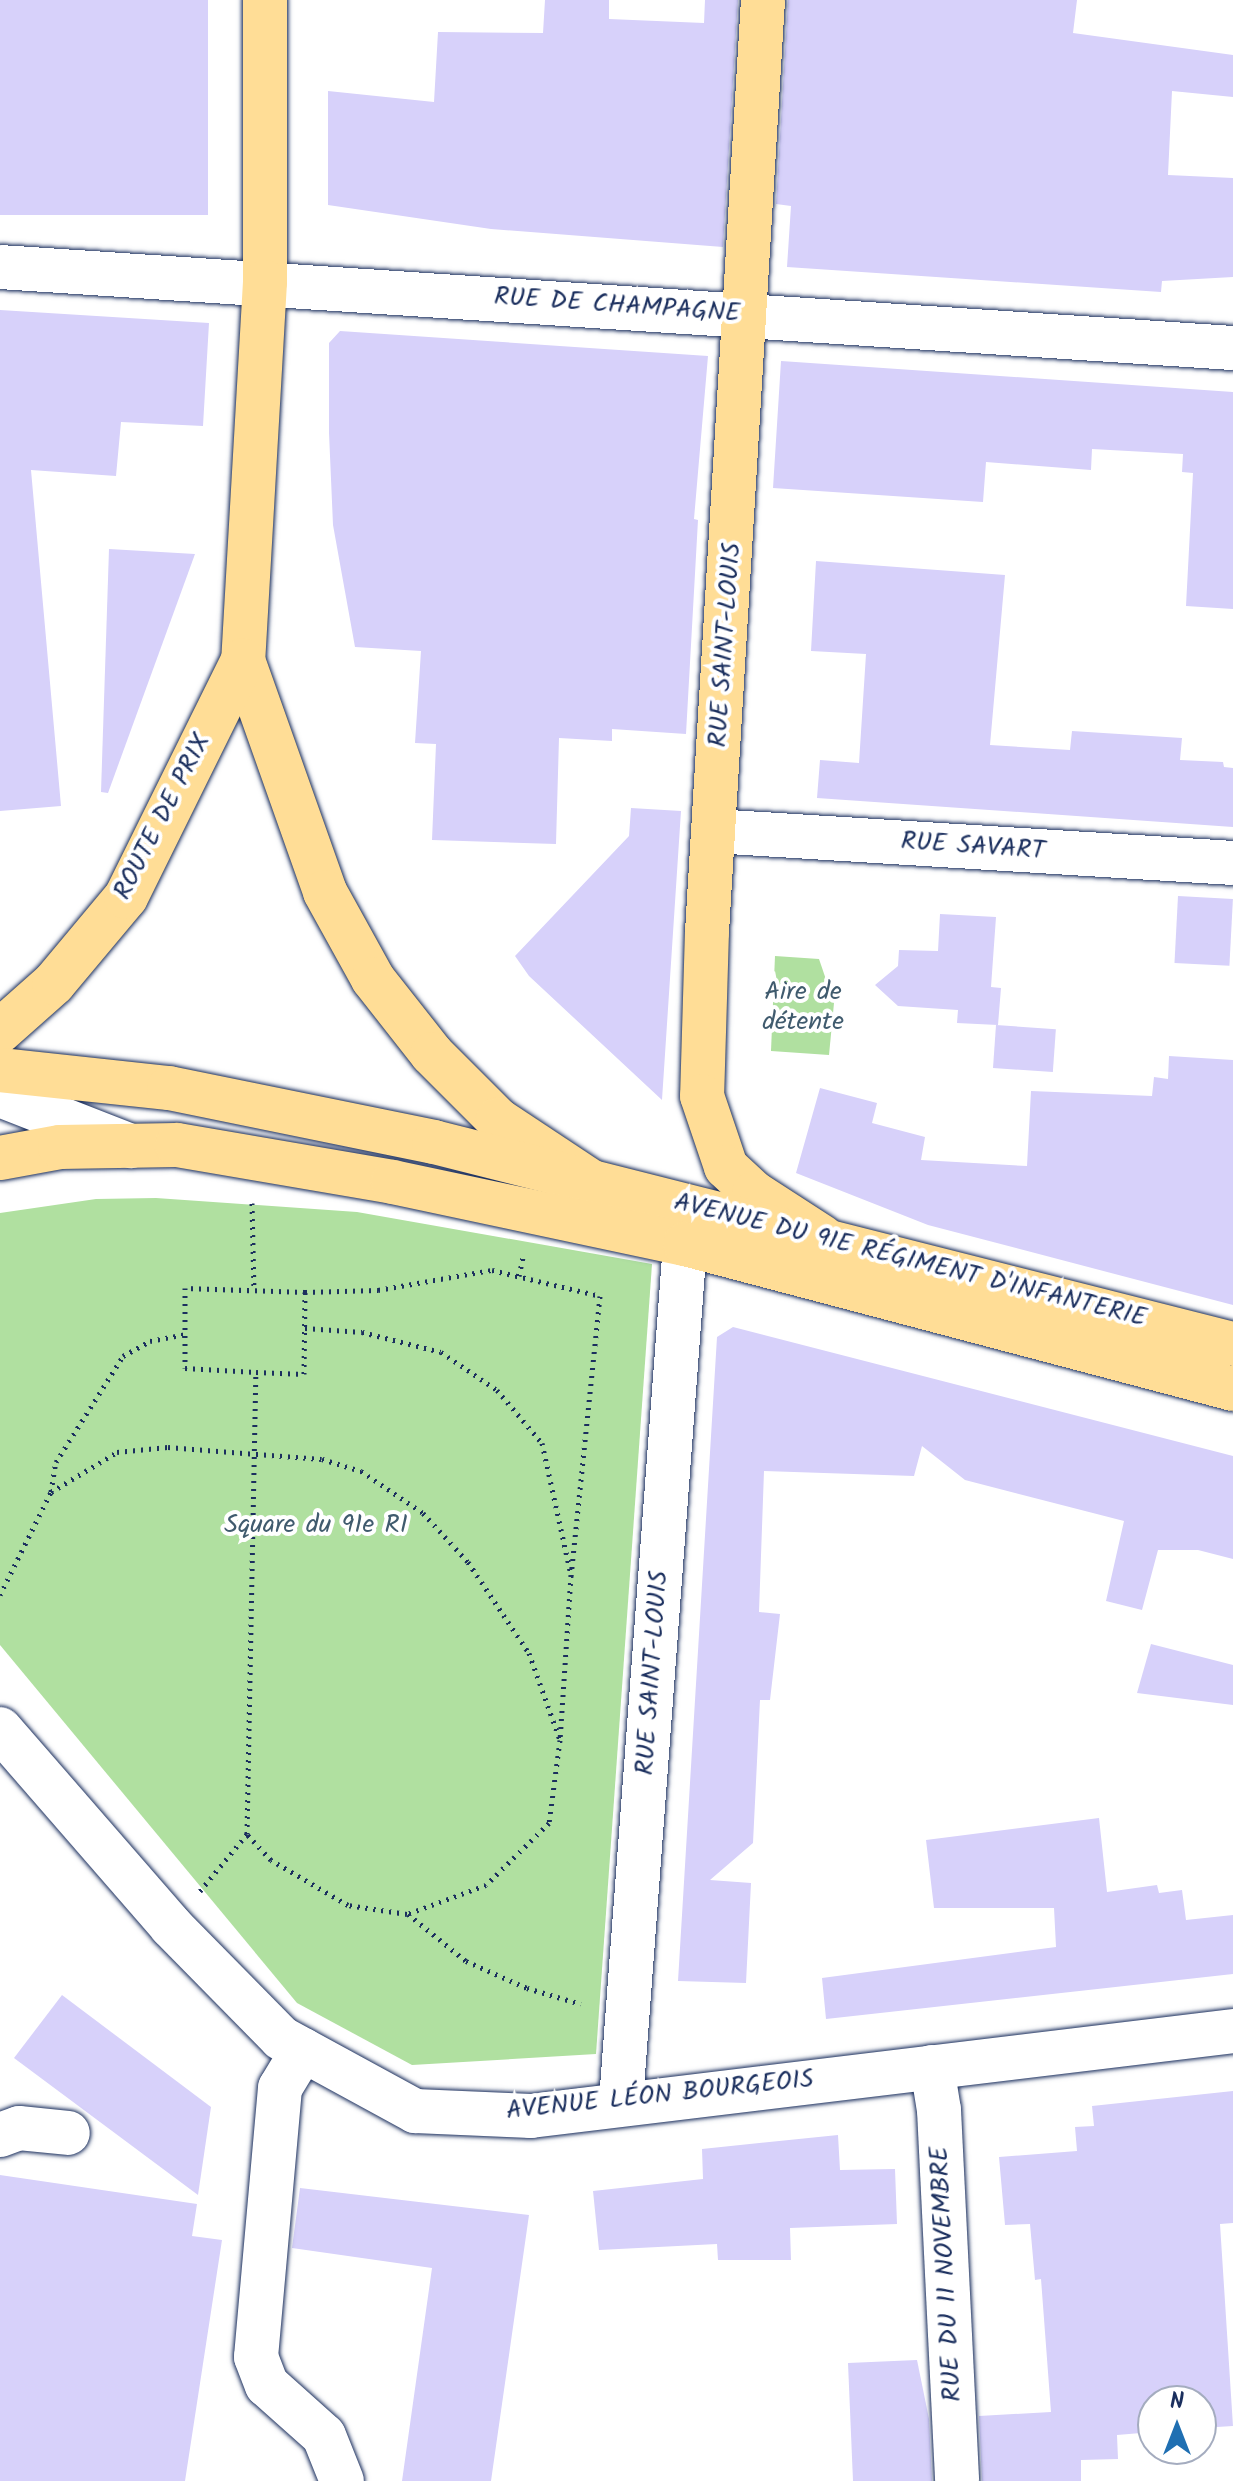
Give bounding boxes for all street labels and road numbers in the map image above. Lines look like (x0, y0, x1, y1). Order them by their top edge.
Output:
street label: RUE DE CHAMPAGNE (493, 282, 741, 330)
street label: RUE SAINT-LOUIS (703, 542, 749, 748)
street label: ROUTE DE PRIX (108, 729, 218, 905)
street label: RUE SAVART (900, 826, 1046, 868)
street label: AVENUE DU 91E RÉGIMENT D'INFANTERIE (671, 1187, 1149, 1335)
street label: RUE SAINT-LOUIS (630, 1570, 676, 1776)
street label: AVENUE LÉON BOURGEOIS (505, 2064, 815, 2128)
street label: RUE DU 11 NOVEMBRE (925, 2145, 969, 2403)

